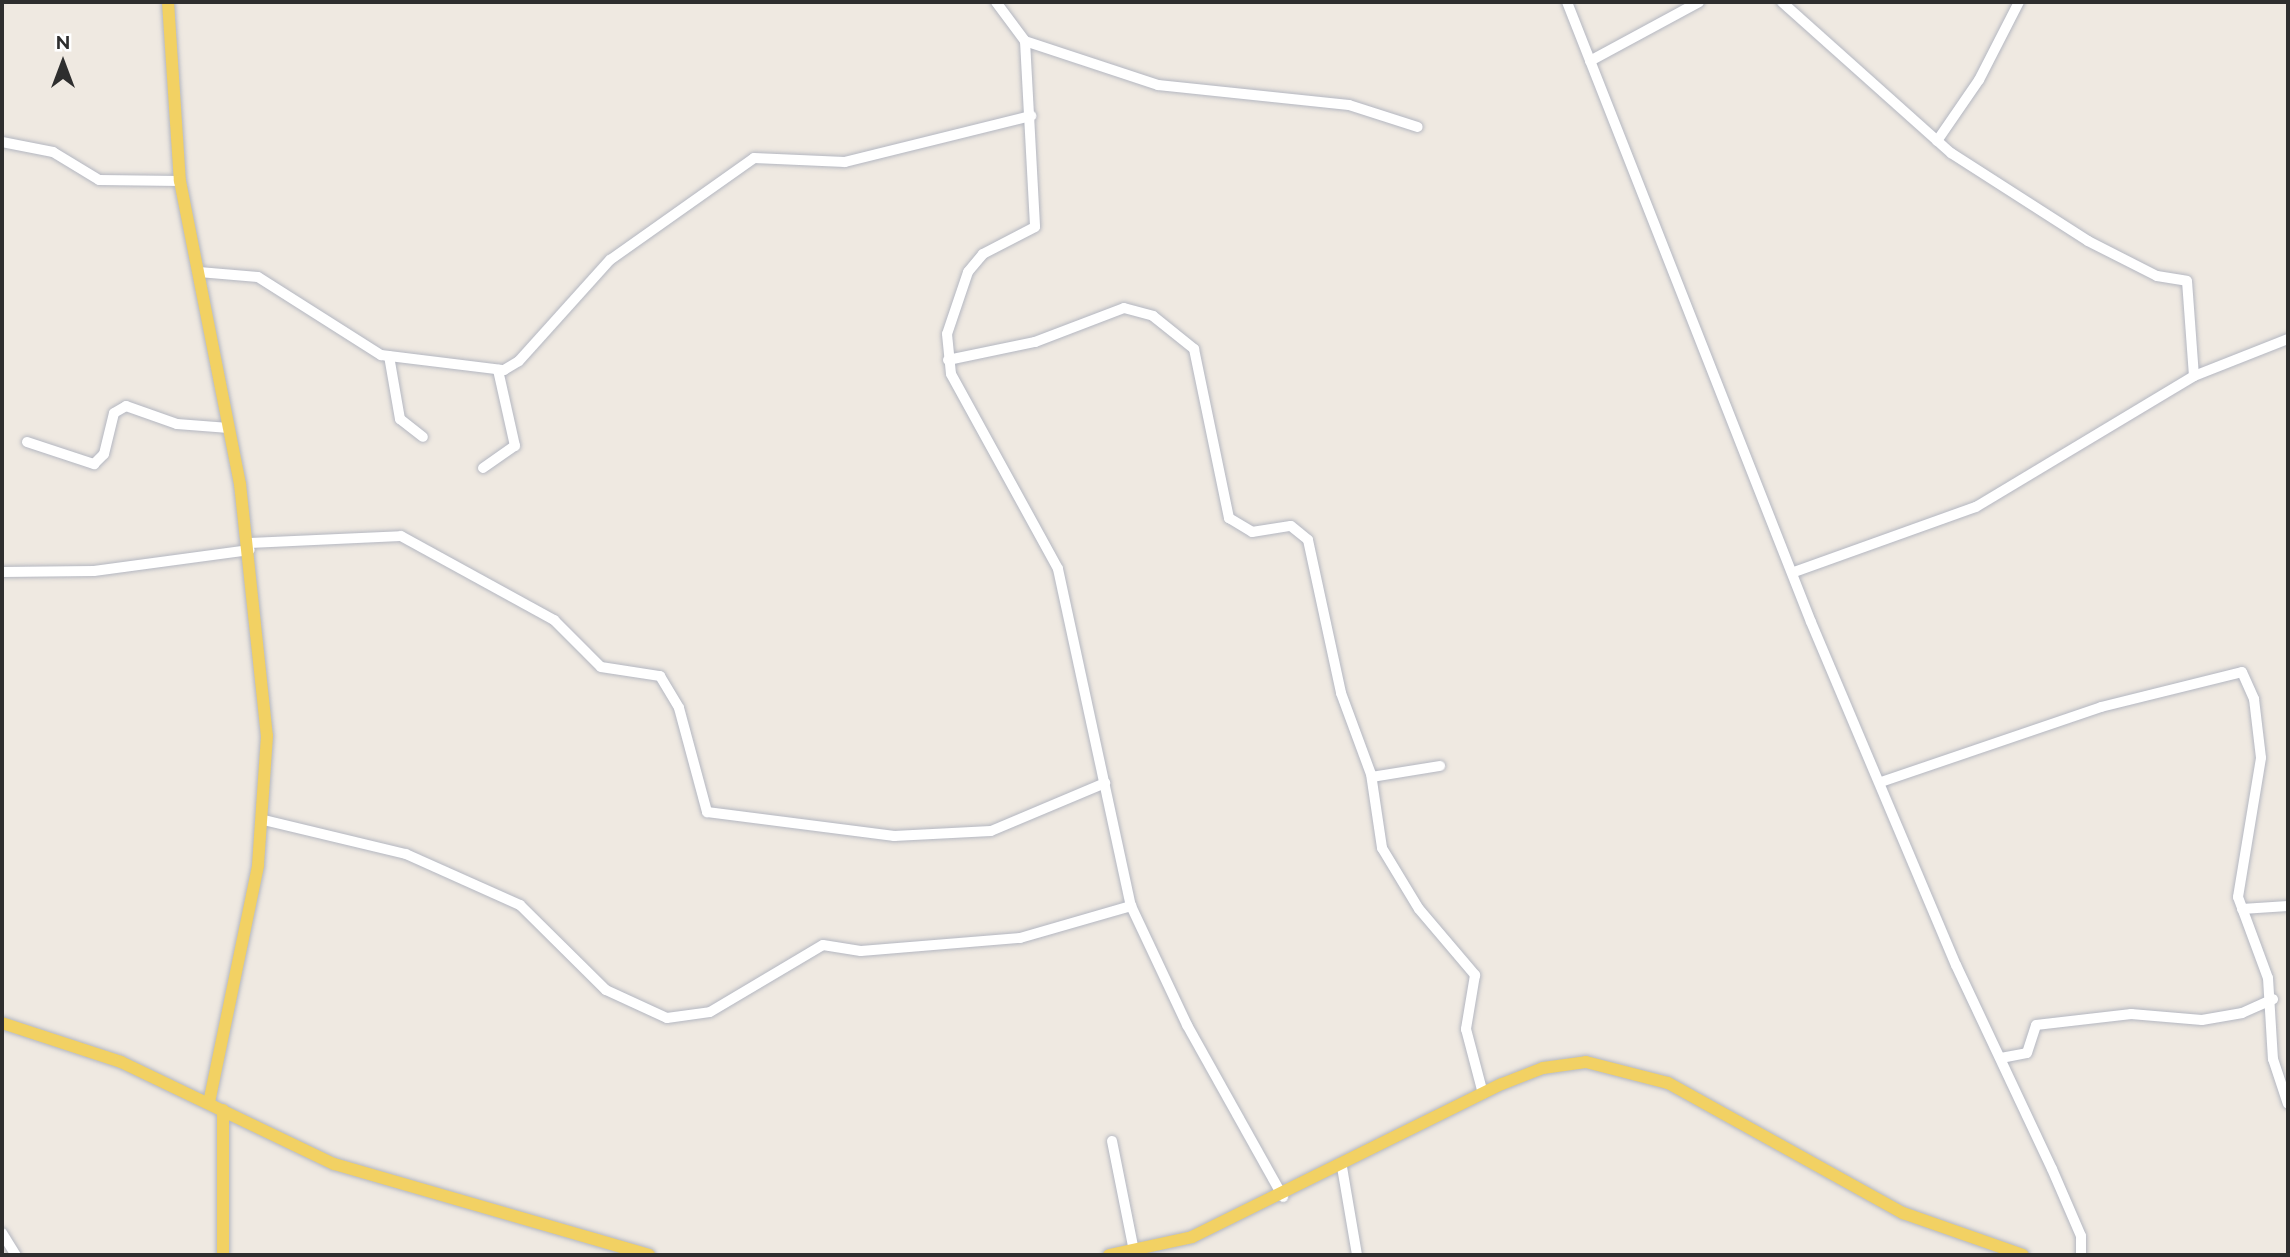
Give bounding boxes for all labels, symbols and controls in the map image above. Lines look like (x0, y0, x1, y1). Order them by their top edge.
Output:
north arrow (28, 28, 98, 98)
text: N (56, 31, 70, 53)

